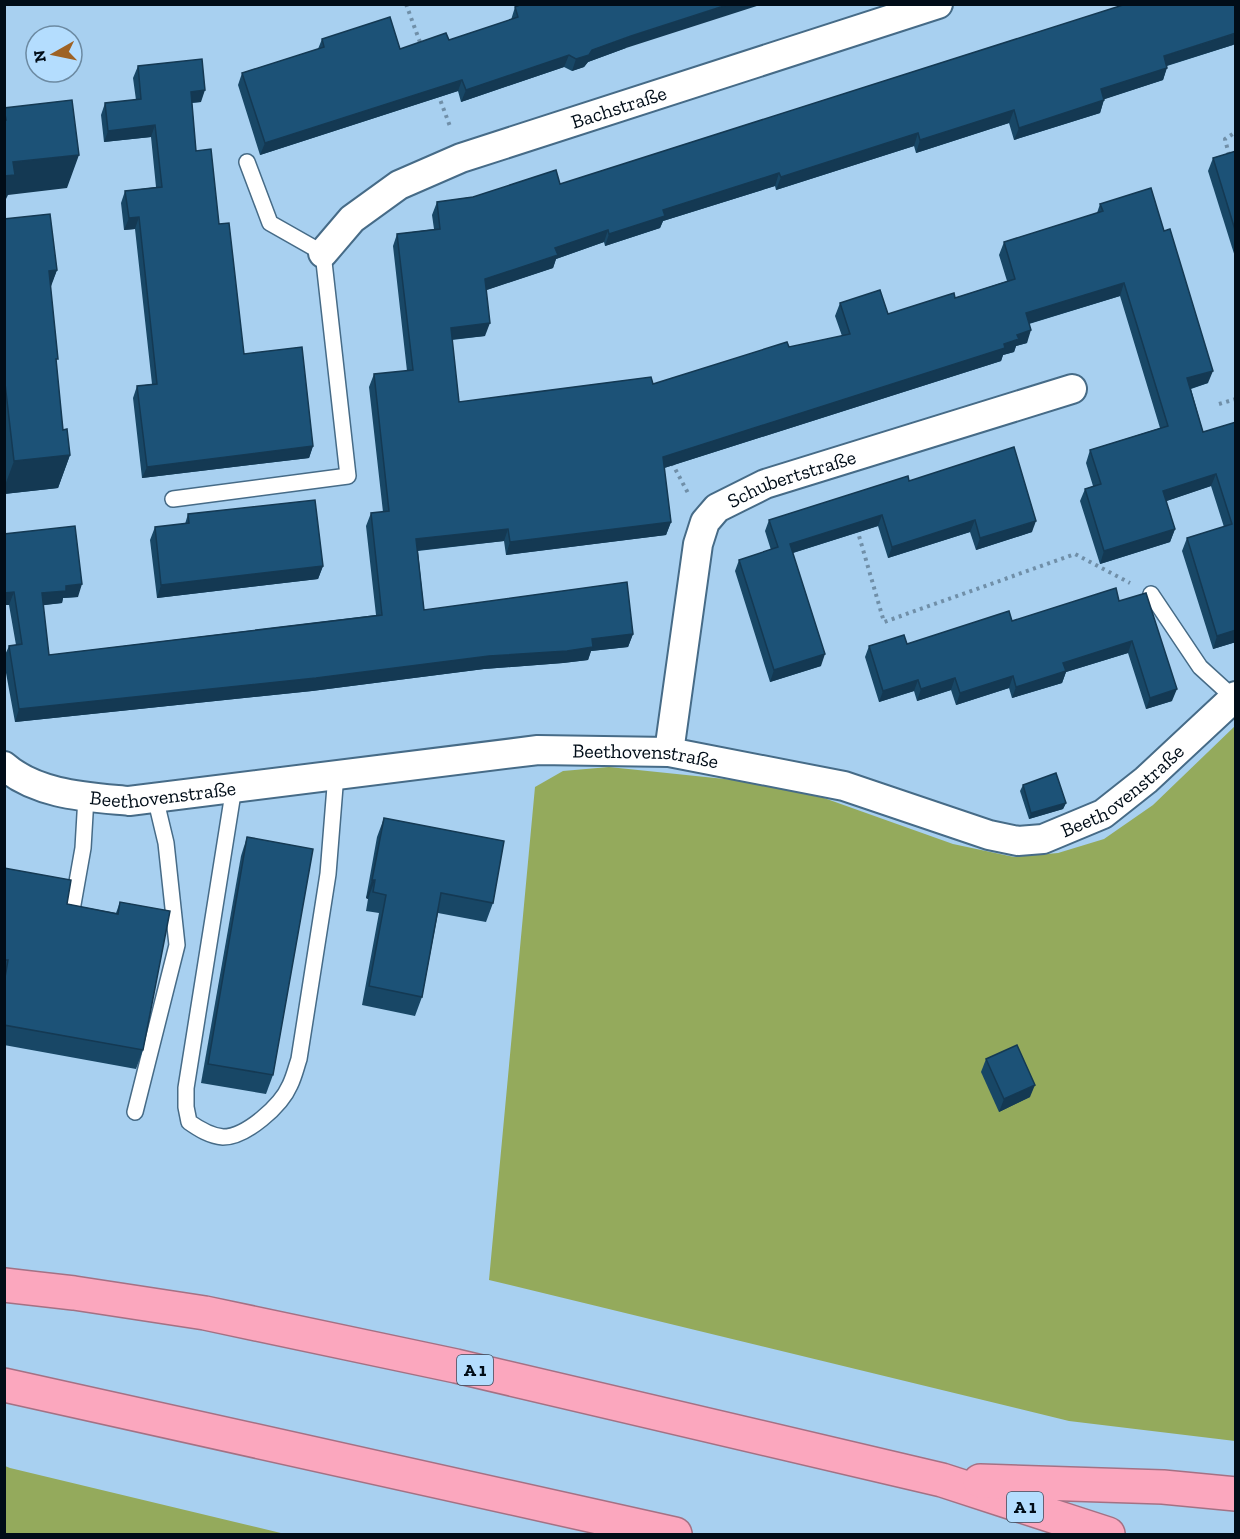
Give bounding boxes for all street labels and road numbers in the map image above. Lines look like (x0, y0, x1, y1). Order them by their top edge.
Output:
street label: Bachstraße (568, 80, 669, 134)
street label: Schubertstraße (723, 445, 859, 513)
street label: Beethovenstraße (572, 739, 721, 773)
street label: Beethovenstraße (1057, 739, 1189, 842)
street label: Beethovenstraße (88, 776, 237, 813)
road number: A 1 (457, 1355, 493, 1385)
road number: A 1 (1007, 1492, 1043, 1522)

